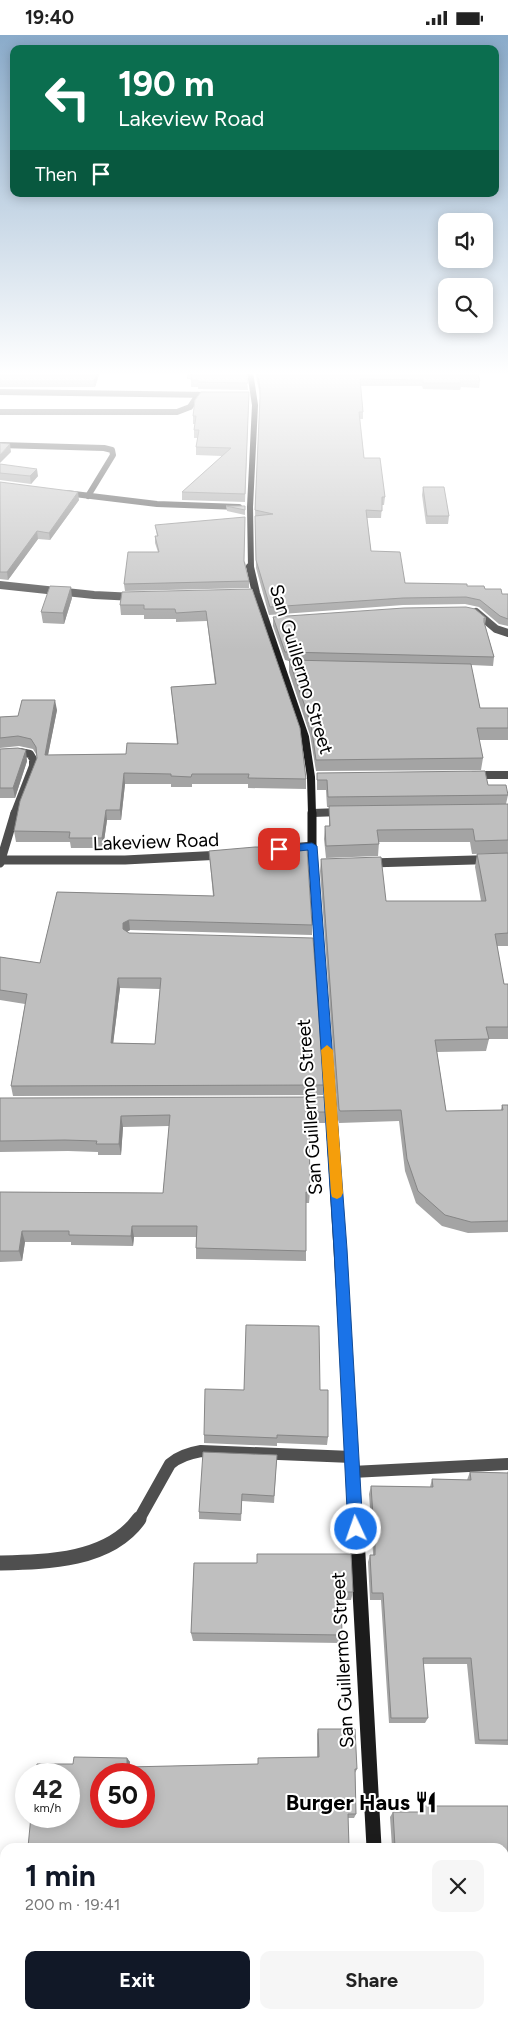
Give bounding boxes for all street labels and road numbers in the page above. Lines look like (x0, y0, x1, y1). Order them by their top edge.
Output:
street label: San Guillermo Street (265, 581, 338, 757)
street label: Lakeview Road (92, 828, 220, 855)
street label: San Guillermo Street (292, 1018, 327, 1196)
street label: San Guillermo Street (326, 1571, 359, 1749)

